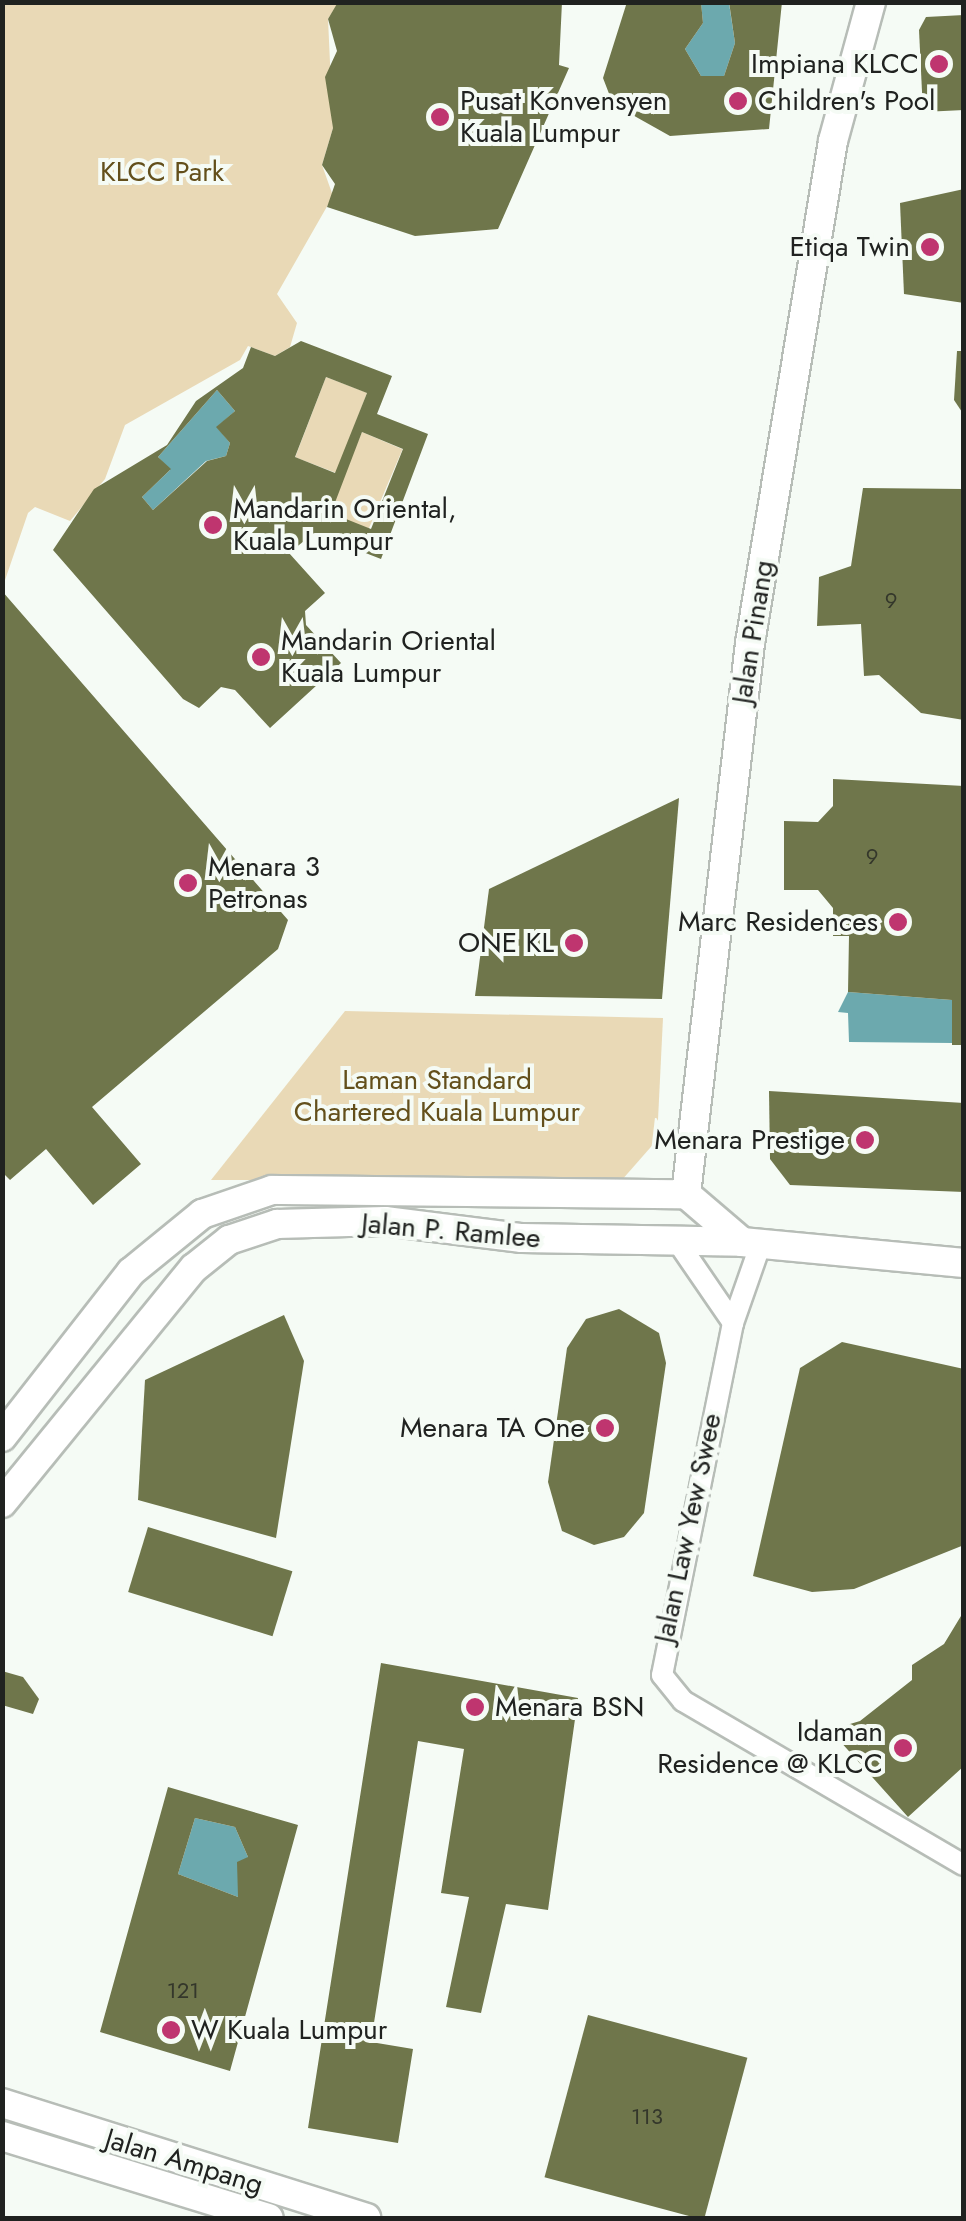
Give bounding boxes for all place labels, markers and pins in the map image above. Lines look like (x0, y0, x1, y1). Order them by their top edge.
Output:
place label: Impiana KLCC (751, 47, 919, 81)
marker: Impiana KLCC (928, 53, 950, 75)
place label: Pusat Konvensyen Kuala Lumpur (460, 84, 667, 150)
place label: Children's Pool (758, 84, 935, 118)
marker: Children's Pool (727, 90, 749, 112)
marker: Pusat Konvensyen Kuala Lumpur (429, 106, 451, 128)
place label: Etiqa Twin (790, 230, 910, 264)
marker: Etiqa Twin (919, 236, 941, 258)
place label: Mandarin Oriental, Kuala Lumpur (233, 492, 457, 558)
marker: Mandarin Oriental, Kuala Lumpur (202, 514, 224, 536)
place label: Mandarin Oriental Kuala Lumpur (281, 624, 496, 690)
marker: Mandarin Oriental Kuala Lumpur (250, 646, 272, 668)
place label: Menara 3 Petronas (208, 850, 320, 916)
marker: Menara 3 Petronas (177, 872, 199, 894)
place label: Marc Residences (678, 905, 878, 939)
marker: Marc Residences (887, 911, 909, 933)
place label: ONE KL (458, 926, 554, 960)
marker: ONE KL (563, 932, 585, 954)
place label: Menara Prestige (654, 1123, 845, 1157)
marker: Menara Prestige (854, 1129, 876, 1151)
place label: Menara TA One (400, 1411, 585, 1445)
marker: Menara TA One (594, 1417, 616, 1439)
place label: Menara BSN (495, 1690, 644, 1724)
marker: Menara BSN (464, 1696, 486, 1718)
place label: Idaman Residence @ KLCC (657, 1715, 883, 1781)
marker: Idaman Residence @ KLCC (892, 1737, 914, 1759)
place label: W Kuala Lumpur (191, 2013, 387, 2047)
marker: W Kuala Lumpur (160, 2019, 182, 2041)

